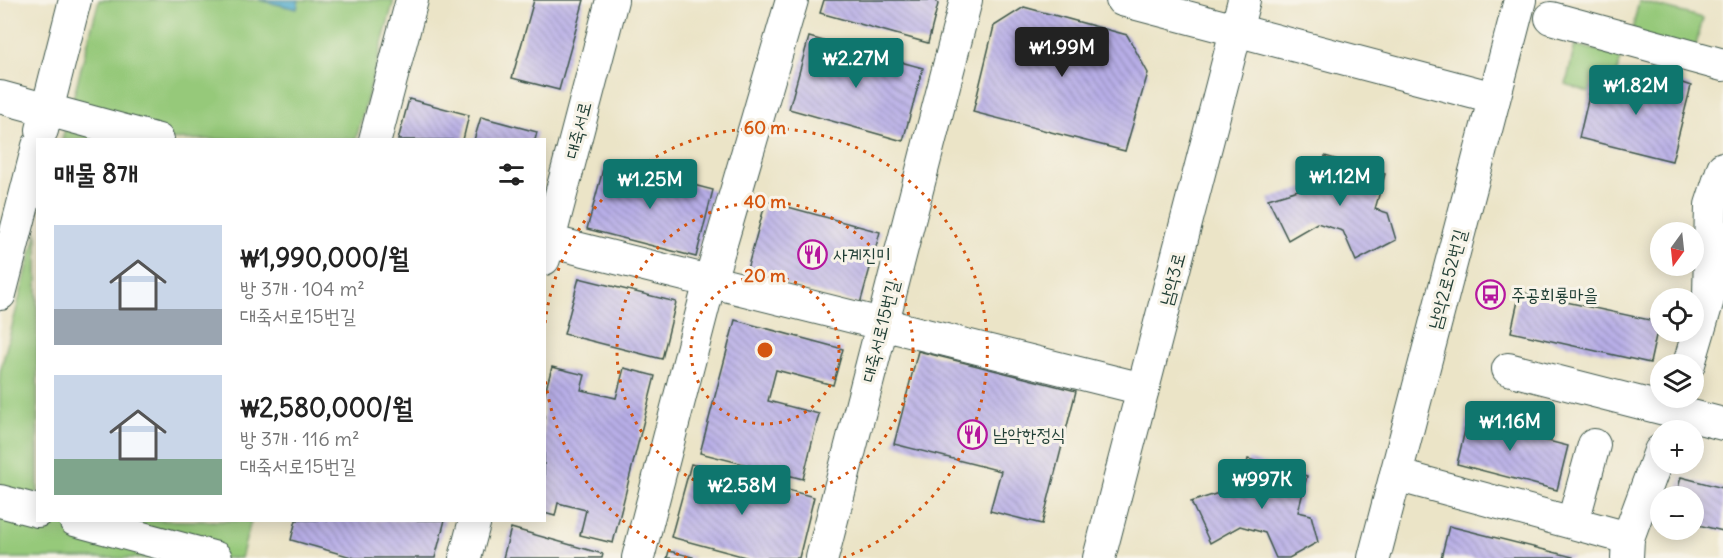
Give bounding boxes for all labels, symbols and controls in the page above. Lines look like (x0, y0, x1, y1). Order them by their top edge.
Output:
pin: ₩1.99M (1013, 27, 1111, 78)
text: ₩1.99M (1029, 34, 1095, 59)
pin: ₩2.27M (807, 38, 905, 89)
text: ₩2.27M (823, 45, 889, 70)
pin: ₩1.82M (1587, 65, 1685, 116)
text: ₩1.82M (1603, 72, 1669, 97)
street label: 대죽서로 (560, 99, 596, 161)
text: 60 m (744, 116, 786, 139)
pin: ₩1.12M (1291, 156, 1389, 207)
text: 매물 8개 (54, 157, 138, 190)
icon: filters (495, 158, 528, 191)
pin: ₩1.25M (601, 159, 699, 210)
text: ₩1.12M (1309, 163, 1371, 188)
text: ₩1.25M (617, 166, 683, 191)
text: 40 m (744, 190, 786, 213)
north arrow (1650, 222, 1704, 276)
map controls (1650, 222, 1704, 540)
street label: 남악2로52번길 (1423, 226, 1472, 331)
restaurant icon: 사계진미 (796, 238, 828, 270)
text: ₩1,990,000/월 (240, 241, 409, 274)
place label: 사계진미 (833, 243, 891, 266)
icon: home (102, 249, 174, 321)
street label: 남악3로 (1154, 250, 1190, 308)
text: 20 m (744, 264, 786, 287)
text: 방 3개 · 104 m² (240, 276, 365, 301)
street label: 대죽서로15번길 (856, 277, 904, 384)
bus stop icon: 주공회룡마을 (1474, 278, 1506, 310)
place label: 주공회룡마을 (1511, 283, 1598, 306)
button: locate (1650, 288, 1704, 342)
text: 대죽서로15번길 (240, 303, 356, 328)
centre of rings (755, 340, 775, 360)
button: layers (1650, 354, 1704, 408)
text: ₩2,580,000/월 (240, 391, 413, 424)
icon: home (102, 399, 174, 471)
pin: ₩1.16M (1461, 401, 1559, 452)
text: ₩1.16M (1479, 408, 1541, 433)
restaurant icon: 남악한정식 (956, 418, 988, 450)
button: + (1650, 420, 1704, 474)
place label: 남악한정식 (993, 423, 1065, 446)
text: 방 3개 · 116 m² (240, 426, 359, 451)
text: 대죽서로15번길 (240, 453, 356, 478)
pin: ₩997K (1220, 459, 1304, 510)
pin: ₩2.58M (693, 465, 791, 516)
text: ₩997K (1232, 466, 1292, 491)
text: ₩2.58M (707, 472, 777, 497)
button: − (1650, 486, 1704, 540)

